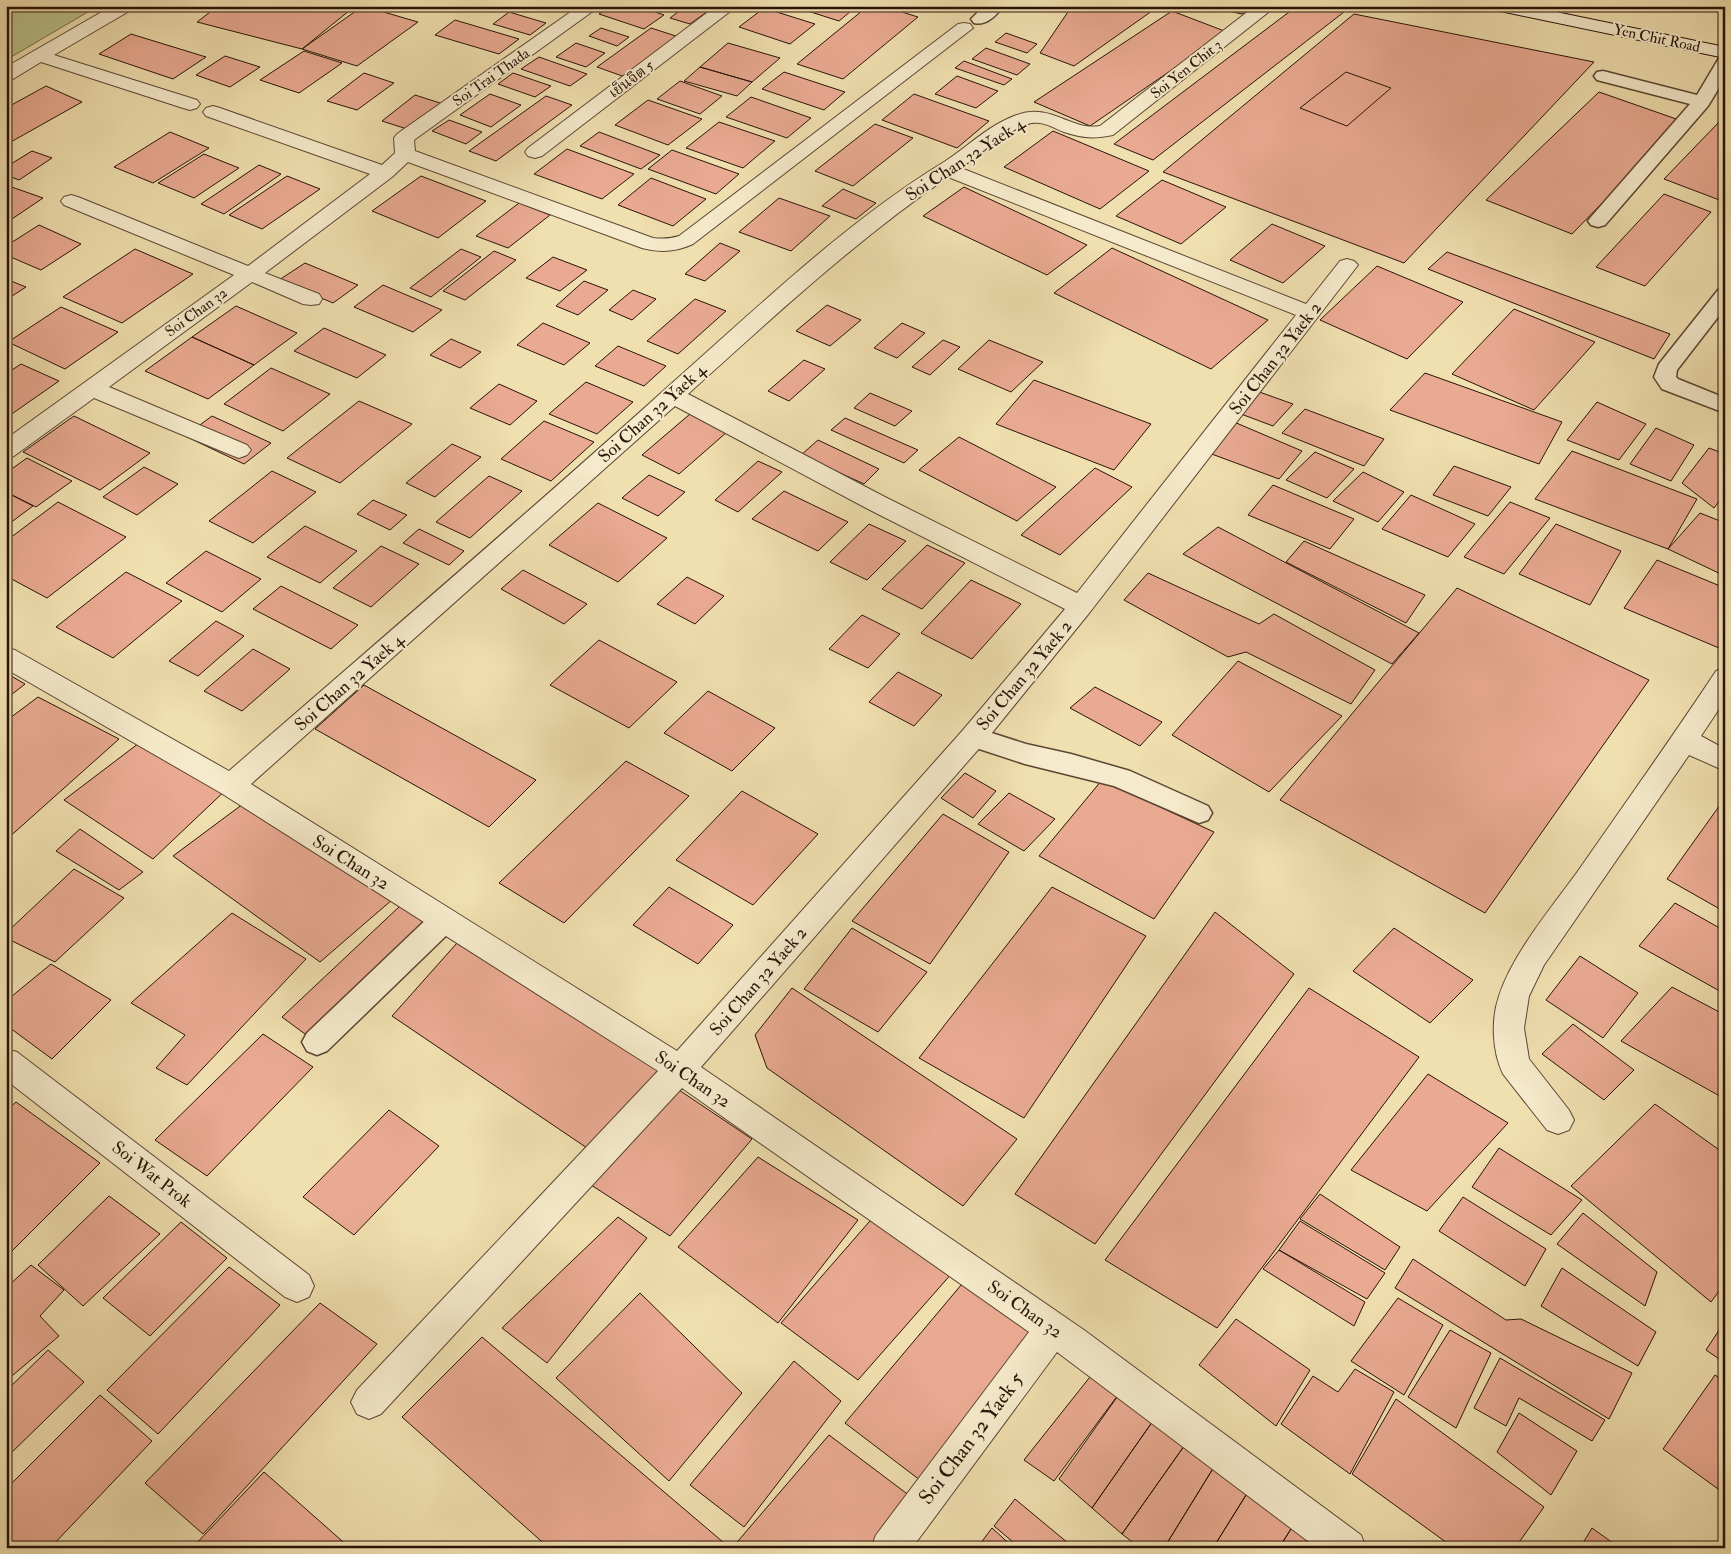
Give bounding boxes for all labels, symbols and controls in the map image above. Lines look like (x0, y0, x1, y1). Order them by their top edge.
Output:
street label: Yen Chit Road (1612, 20, 1703, 57)
street label: Soi Yen Chit 3 (1147, 36, 1226, 103)
street label: Soi Trai Thada (449, 43, 534, 111)
street label: เย็นจิต 5 (605, 56, 658, 103)
street label: Soi Chan 32 Yaek 4 (901, 112, 1030, 207)
street label: Soi Chan 32 (162, 283, 231, 341)
street label: Soi Chan 32 Yaek 2 (1224, 297, 1327, 420)
street label: Soi Chan 32 Yaek 4 (593, 358, 712, 468)
street label: Soi Chan 32 Yaek 2 (971, 615, 1077, 735)
street label: Soi Chan 32 Yaek 4 (290, 628, 410, 736)
street label: Soi Chan 32 (308, 830, 393, 895)
street label: Soi Chan 32 Yaek 2 (705, 922, 812, 1041)
street label: Soi Chan 32 (651, 1046, 735, 1113)
street label: Soi Wat Prok (107, 1136, 197, 1213)
street label: Soi Chan 32 (983, 1275, 1067, 1344)
street label: Soi Chan 32 Yaek 5 (913, 1366, 1030, 1510)

